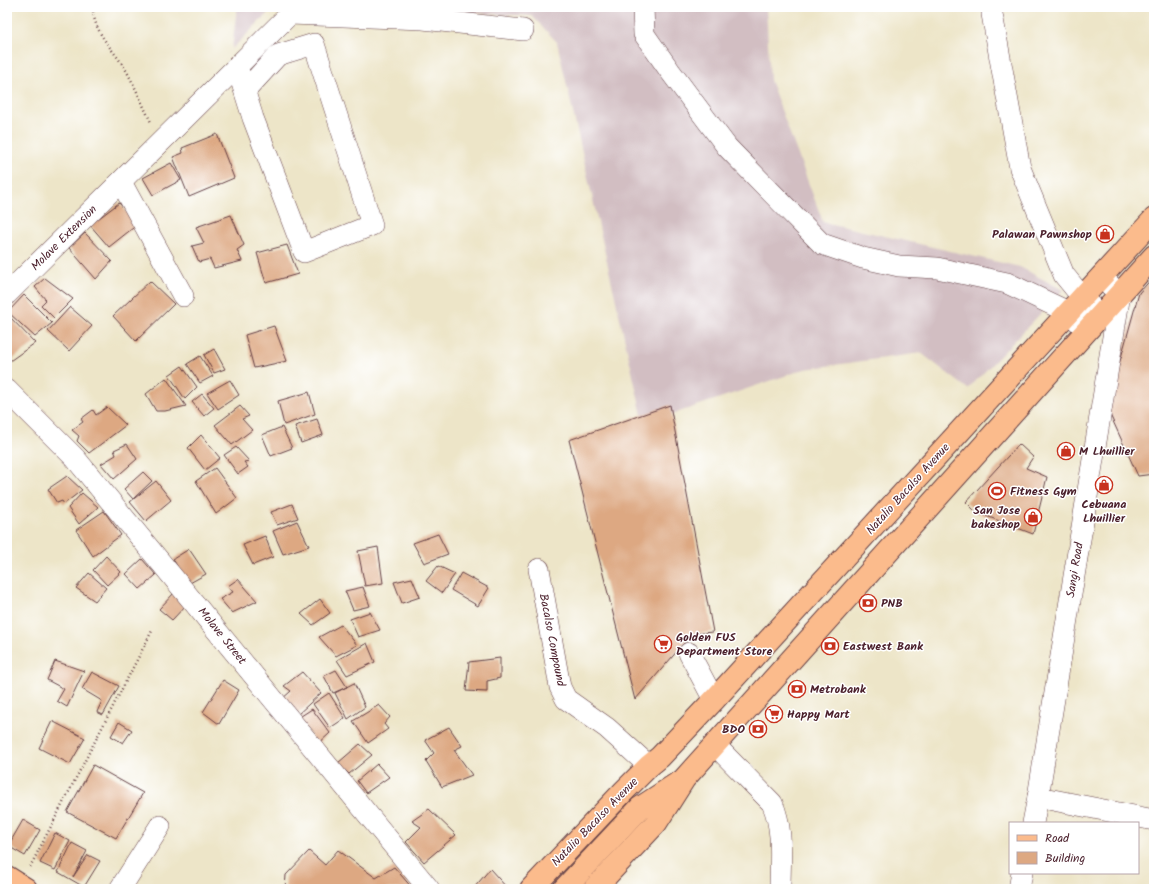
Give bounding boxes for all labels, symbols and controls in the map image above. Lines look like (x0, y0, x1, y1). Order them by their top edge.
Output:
street label: Molave Extension (26, 200, 102, 276)
shop icon: Palawan Pawnshop (1095, 224, 1115, 244)
place label: Palawan Pawnshop (992, 225, 1093, 244)
street label: Natalio Bacalso Avenue (861, 438, 955, 539)
shop icon: M Lhuillier (1056, 441, 1076, 461)
place label: M Lhuillier (1079, 442, 1135, 461)
shop icon: Cebuana Lhuillier (1094, 475, 1114, 495)
sports icon: Fitness Gym (987, 481, 1007, 501)
place label: Fitness Gym (1010, 482, 1077, 501)
place label: Cebuana Lhuillier (1082, 495, 1126, 528)
place label: San Jose bakeshop (971, 501, 1021, 534)
shop icon: San Jose bakeshop (1023, 507, 1043, 527)
street label: Sangi Road (1061, 540, 1089, 599)
street label: Bacalso Compound (534, 592, 570, 689)
bank icon: PNB (858, 593, 878, 613)
place label: PNB (881, 594, 903, 613)
street label: Molave Street (193, 603, 251, 669)
place label: Golden FUS Department Store (676, 628, 772, 661)
supermarket icon: Golden FUS Department Store (653, 634, 673, 654)
bank icon: Eastwest Bank (820, 636, 840, 656)
place label: Eastwest Bank (843, 637, 924, 656)
bank icon: Metrobank (787, 679, 807, 699)
place label: Metrobank (810, 680, 867, 699)
supermarket icon: Happy Mart (764, 704, 784, 724)
place label: Happy Mart (787, 705, 850, 724)
bank icon: BDO (748, 719, 768, 739)
place label: BDO (722, 720, 746, 739)
street label: Natalio Bacalso Avenue (547, 773, 643, 871)
legend (1009, 822, 1139, 874)
text: Road (1045, 829, 1070, 848)
text: Building (1045, 849, 1085, 868)

